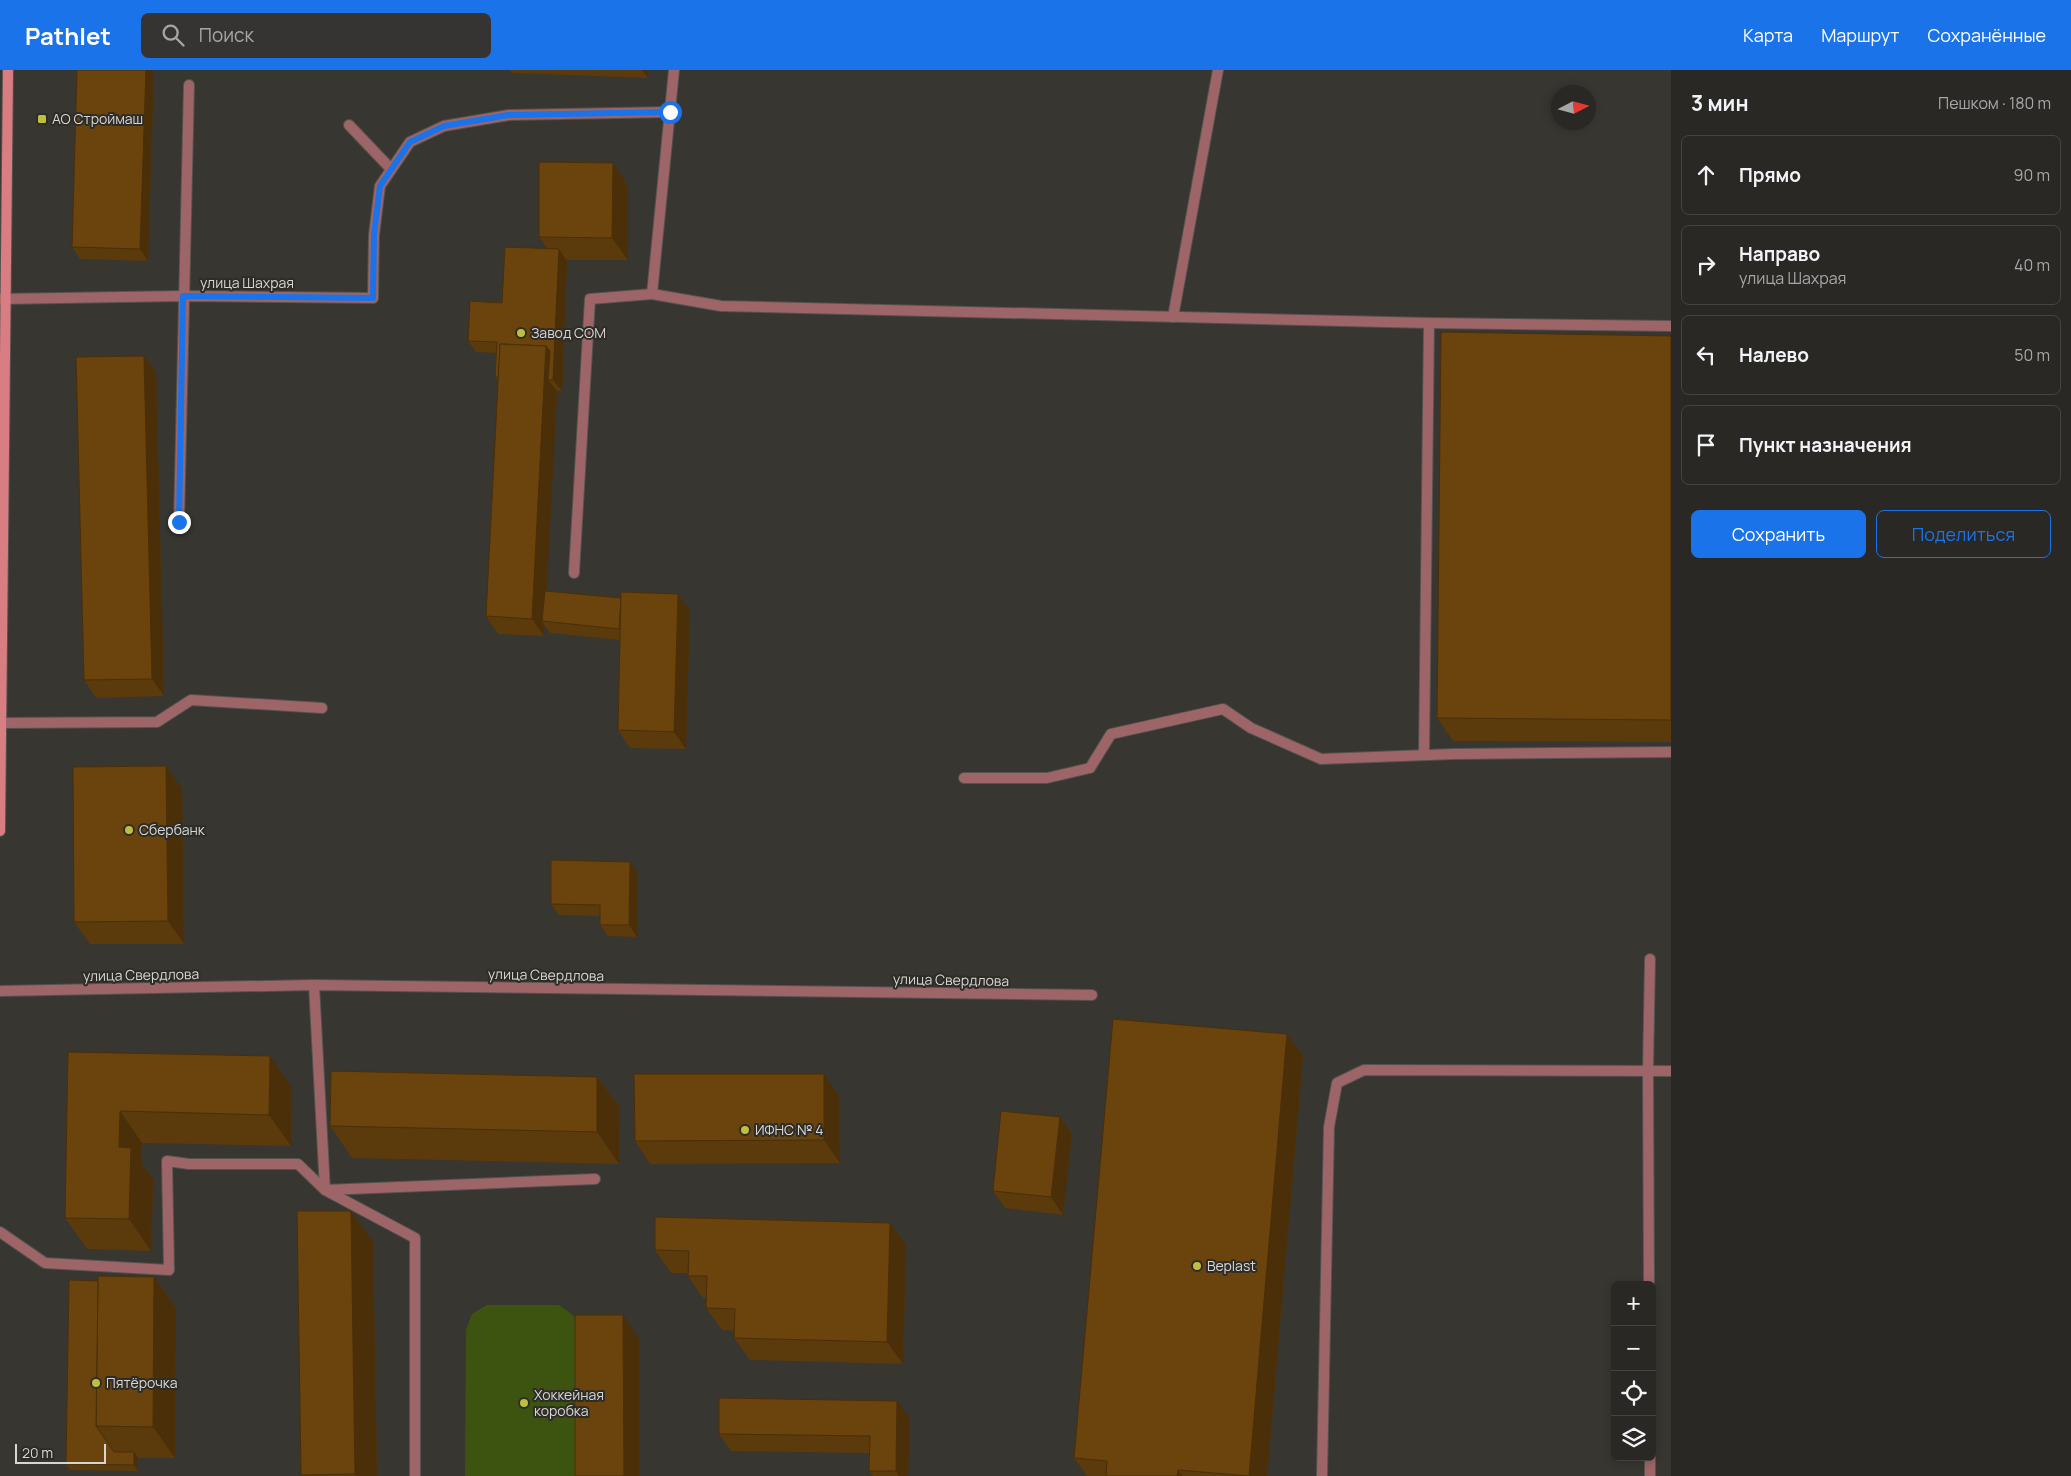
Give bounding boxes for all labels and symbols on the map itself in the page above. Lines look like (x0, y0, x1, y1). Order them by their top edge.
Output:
north arrow (1551, 85, 1596, 130)
route start (659, 101, 682, 124)
place label: АО Строймаш (52, 109, 143, 128)
marker: АО Строймаш (36, 113, 48, 125)
street label: улица Шахрая (200, 273, 294, 292)
place label: Завод СОМ (531, 323, 606, 342)
marker: Завод СОМ (515, 327, 527, 339)
route end (168, 511, 191, 534)
place label: Сбербанк (139, 820, 206, 839)
marker: Сбербанк (123, 824, 135, 836)
street label: улица Свердлова (83, 964, 199, 985)
street label: улица Свердлова (488, 964, 604, 985)
street label: улица Свердлова (893, 969, 1009, 990)
place label: ИФНС № 4 (755, 1120, 823, 1139)
marker: ИФНС № 4 (739, 1124, 751, 1136)
place label: Beplast (1207, 1256, 1256, 1275)
marker: Beplast (1191, 1260, 1203, 1272)
place label: Пятёрочка (106, 1373, 178, 1392)
marker: Пятёрочка (90, 1377, 102, 1389)
place label: Хоккейная коробка (534, 1385, 604, 1420)
marker: Хоккейная коробка (518, 1397, 530, 1409)
scale bar (15, 1441, 106, 1464)

